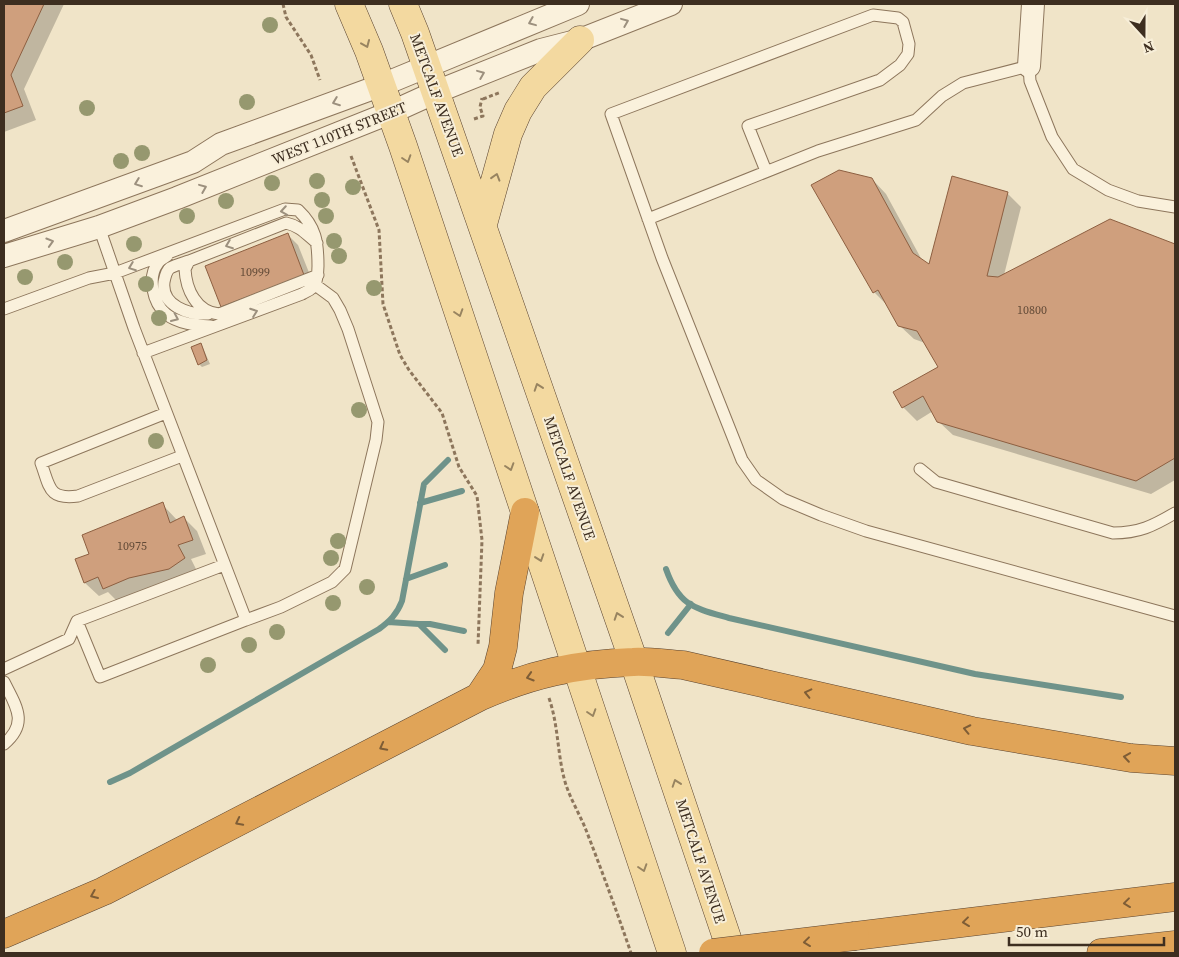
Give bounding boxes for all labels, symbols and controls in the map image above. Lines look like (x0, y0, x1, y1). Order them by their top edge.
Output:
north arrow (1119, 10, 1169, 60)
one-way arrow (529, 16, 537, 26)
one-way arrow (620, 18, 629, 28)
street label: METCALF AVENUE (405, 31, 469, 159)
text: N (1140, 36, 1157, 58)
one-way arrow (360, 39, 371, 48)
one-way arrow (476, 70, 485, 80)
street label: WEST 110TH STREET (268, 96, 410, 170)
one-way arrow (332, 96, 341, 106)
one-way arrow (402, 154, 412, 162)
one-way arrow (490, 174, 500, 182)
one-way arrow (134, 177, 142, 187)
one-way arrow (199, 183, 207, 193)
one-way arrow (280, 205, 289, 215)
one-way arrow (46, 237, 54, 247)
one-way arrow (225, 239, 233, 249)
one-way arrow (128, 261, 137, 271)
house number: 10999 (240, 264, 270, 280)
house number: 10800 (1017, 302, 1047, 318)
one-way arrow (250, 308, 258, 318)
one-way arrow (453, 308, 463, 316)
one-way arrow (170, 312, 179, 323)
one-way arrow (534, 383, 544, 391)
street label: METCALF AVENUE (539, 413, 601, 543)
one-way arrow (504, 462, 514, 471)
house number: 10975 (117, 538, 147, 554)
one-way arrow (535, 553, 545, 562)
one-way arrow (614, 612, 624, 620)
one-way arrow (526, 672, 534, 682)
one-way arrow (804, 688, 813, 699)
one-way arrow (587, 709, 597, 717)
one-way arrow (962, 725, 971, 735)
one-way arrow (379, 741, 388, 751)
one-way arrow (1122, 752, 1131, 762)
one-way arrow (671, 780, 681, 788)
street label: METCALF AVENUE (671, 796, 731, 926)
one-way arrow (235, 816, 244, 826)
one-way arrow (638, 863, 648, 871)
one-way arrow (90, 889, 99, 900)
one-way arrow (1123, 897, 1131, 908)
scale bar (1009, 914, 1164, 946)
one-way arrow (961, 916, 969, 927)
text: 50 m (1016, 921, 1048, 942)
one-way arrow (803, 936, 811, 947)

